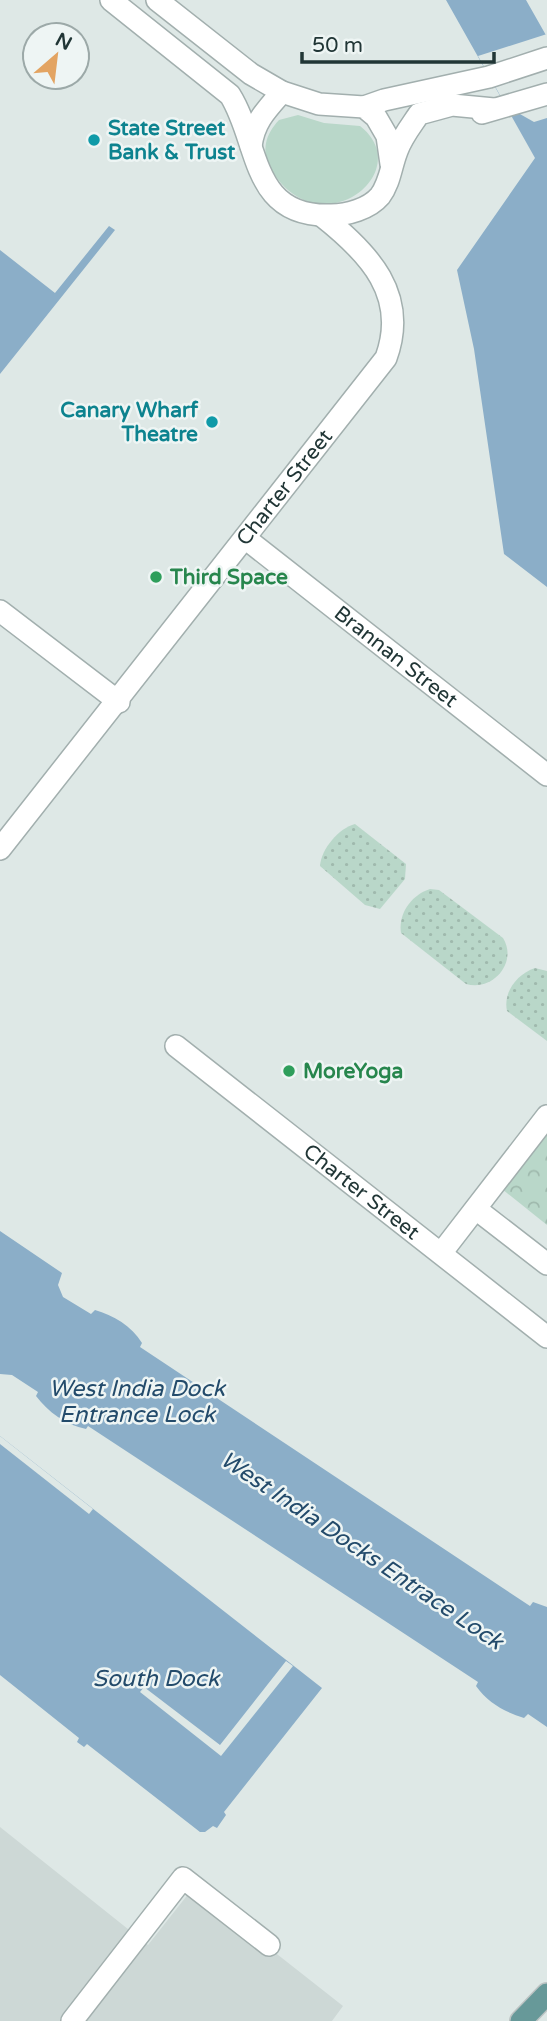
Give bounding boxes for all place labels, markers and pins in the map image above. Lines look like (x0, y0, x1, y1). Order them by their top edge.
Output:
place label: State Street Bank & Trust (108, 116, 235, 165)
marker: State Street Bank & Trust (86, 132, 102, 148)
place label: Canary Wharf Theatre (60, 398, 199, 447)
marker: Canary Wharf Theatre (204, 414, 220, 430)
place label: Third Space (169, 565, 288, 590)
marker: Third Space (148, 569, 164, 585)
place label: MoreYoga (303, 1059, 403, 1084)
marker: MoreYoga (281, 1063, 297, 1079)

